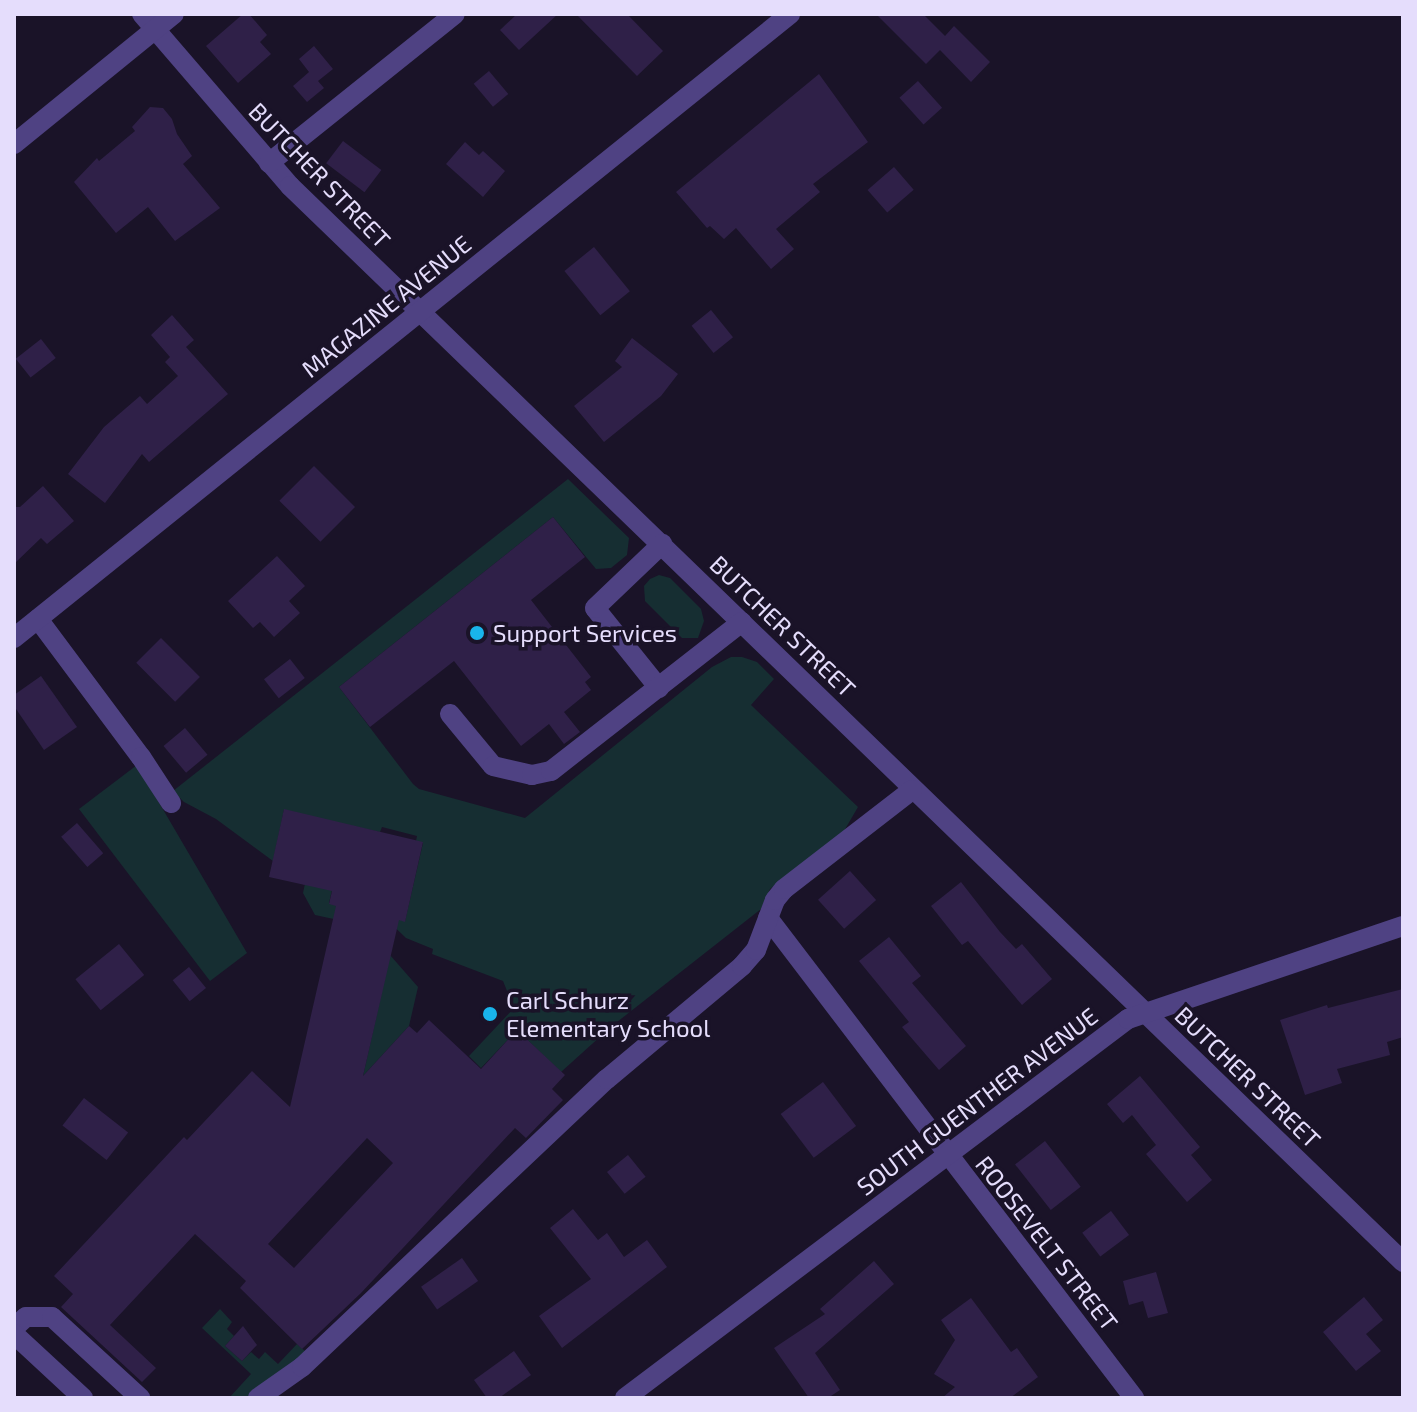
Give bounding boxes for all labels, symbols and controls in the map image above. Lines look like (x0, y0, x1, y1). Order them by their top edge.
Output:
street label: BUTCHER STREET (243, 96, 397, 254)
street label: MAGAZINE AVENUE (295, 229, 477, 383)
street label: BUTCHER STREET (704, 549, 862, 703)
place label: Support Services (493, 619, 677, 647)
marker: Support Services (468, 624, 486, 642)
place label: Carl Schurz Elementary School (506, 986, 711, 1042)
street label: BUTCHER STREET (1169, 1000, 1327, 1154)
street label: SOUTH GUENTHER AVENUE (851, 1001, 1103, 1201)
marker: Carl Schurz Elementary School (481, 1005, 499, 1023)
street label: ROOSEVELT STREET (970, 1150, 1124, 1336)

